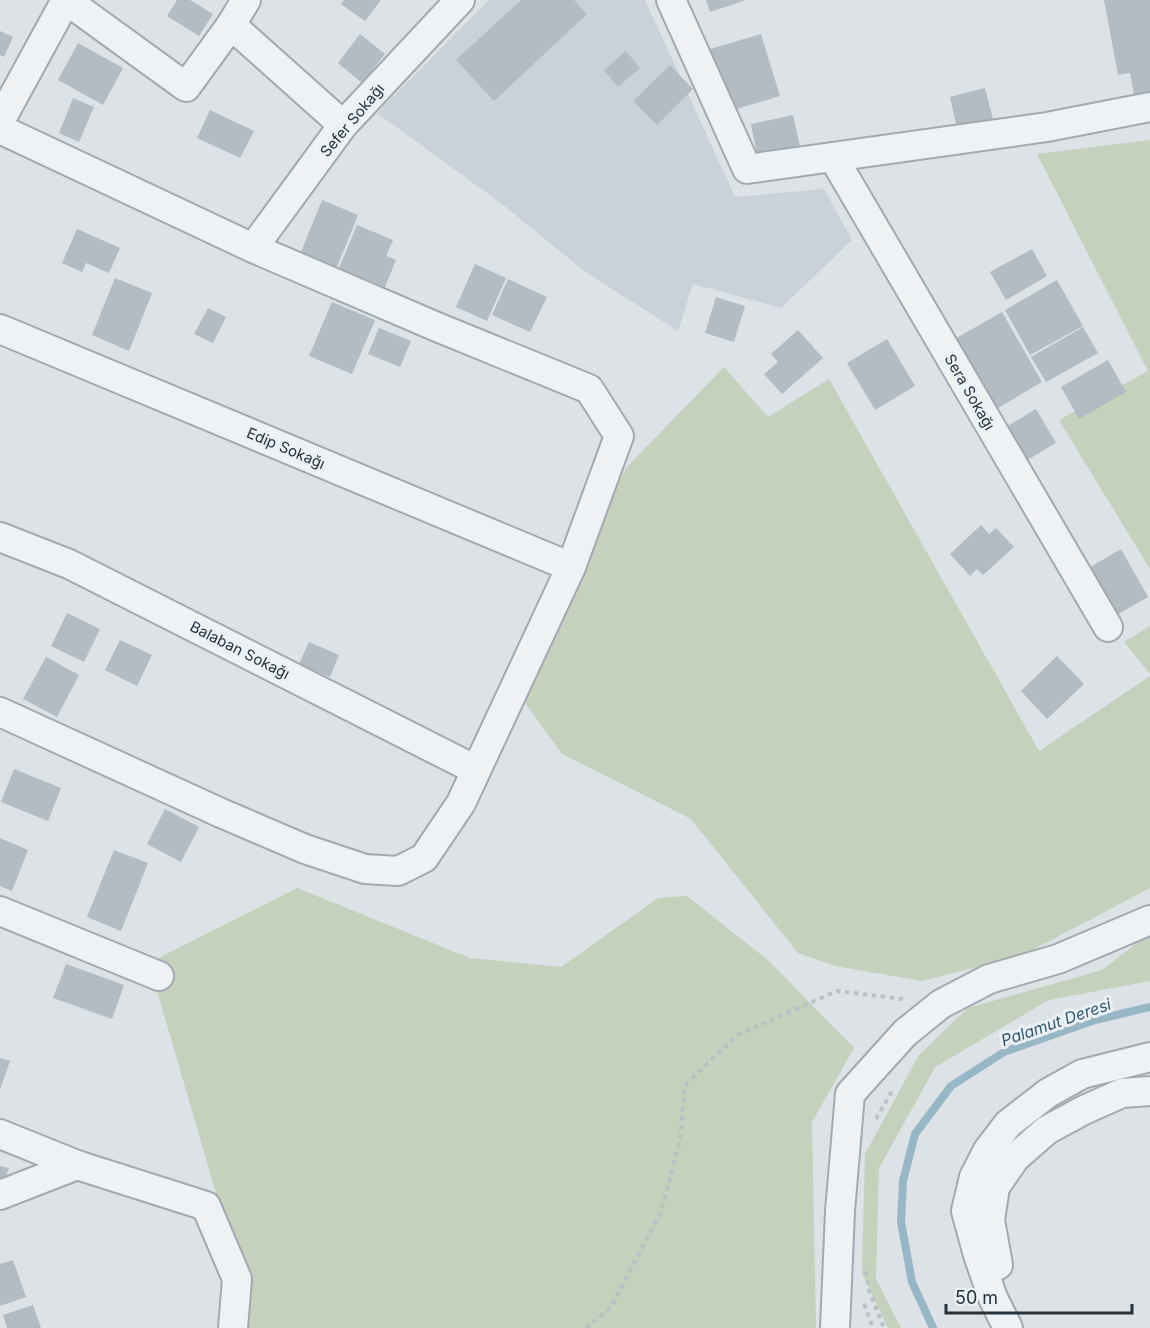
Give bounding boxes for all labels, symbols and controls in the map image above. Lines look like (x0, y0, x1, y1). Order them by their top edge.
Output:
street label: Sefer Sokağı (316, 79, 388, 161)
street label: Sera Sokağı (941, 351, 999, 433)
street label: Edip Sokağı (244, 423, 328, 473)
street label: Balaban Sokağı (187, 617, 293, 683)
water label: Palamut Deresi (998, 993, 1115, 1050)
scale bar (946, 1277, 1132, 1315)
text: 50 m (955, 1287, 998, 1308)

